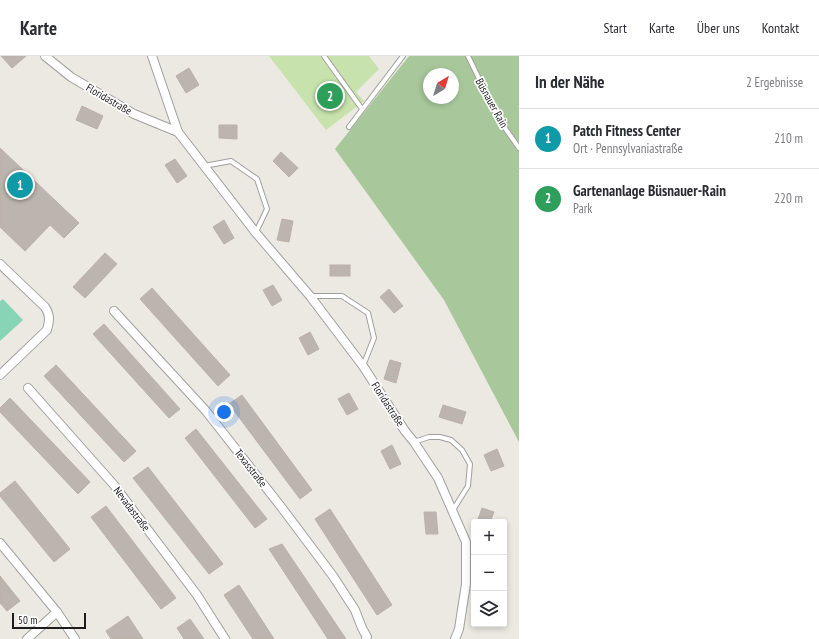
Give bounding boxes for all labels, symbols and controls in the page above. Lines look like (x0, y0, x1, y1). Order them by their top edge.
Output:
text: Karte (20, 16, 57, 40)
text: Start (603, 19, 627, 37)
text: Karte (649, 19, 675, 37)
text: Über uns (697, 19, 740, 37)
text: Kontakt (762, 19, 799, 37)
north arrow (423, 68, 459, 104)
text: In der Nähe (535, 71, 605, 93)
text: 2 Ergebnisse (746, 74, 803, 91)
street label: Büsnauer Rain (473, 76, 511, 130)
street label: Floridastraße (84, 80, 135, 118)
pin: 2 (317, 81, 343, 111)
text: Patch Fitness Center (573, 121, 681, 140)
text: 1 (545, 130, 551, 147)
text: 210 m (774, 130, 803, 147)
text: Ort · Pennsylvaniastraße (573, 140, 683, 157)
pin: 1 (7, 170, 33, 200)
text: Gartenanlage Büsnauer-Rain (573, 181, 726, 200)
text: 2 (545, 190, 551, 207)
text: 220 m (774, 190, 803, 207)
text: Park (573, 200, 592, 217)
street label: Floridastraße (368, 379, 408, 429)
your location (214, 402, 234, 422)
street label: Texasstraße (232, 446, 271, 490)
street label: Nevadastraße (111, 484, 154, 534)
map controls (471, 519, 507, 627)
button: + (471, 519, 507, 555)
button: − (471, 555, 507, 591)
button: layers (471, 591, 507, 627)
scale bar (12, 611, 86, 630)
text: 50 m (18, 613, 37, 627)

